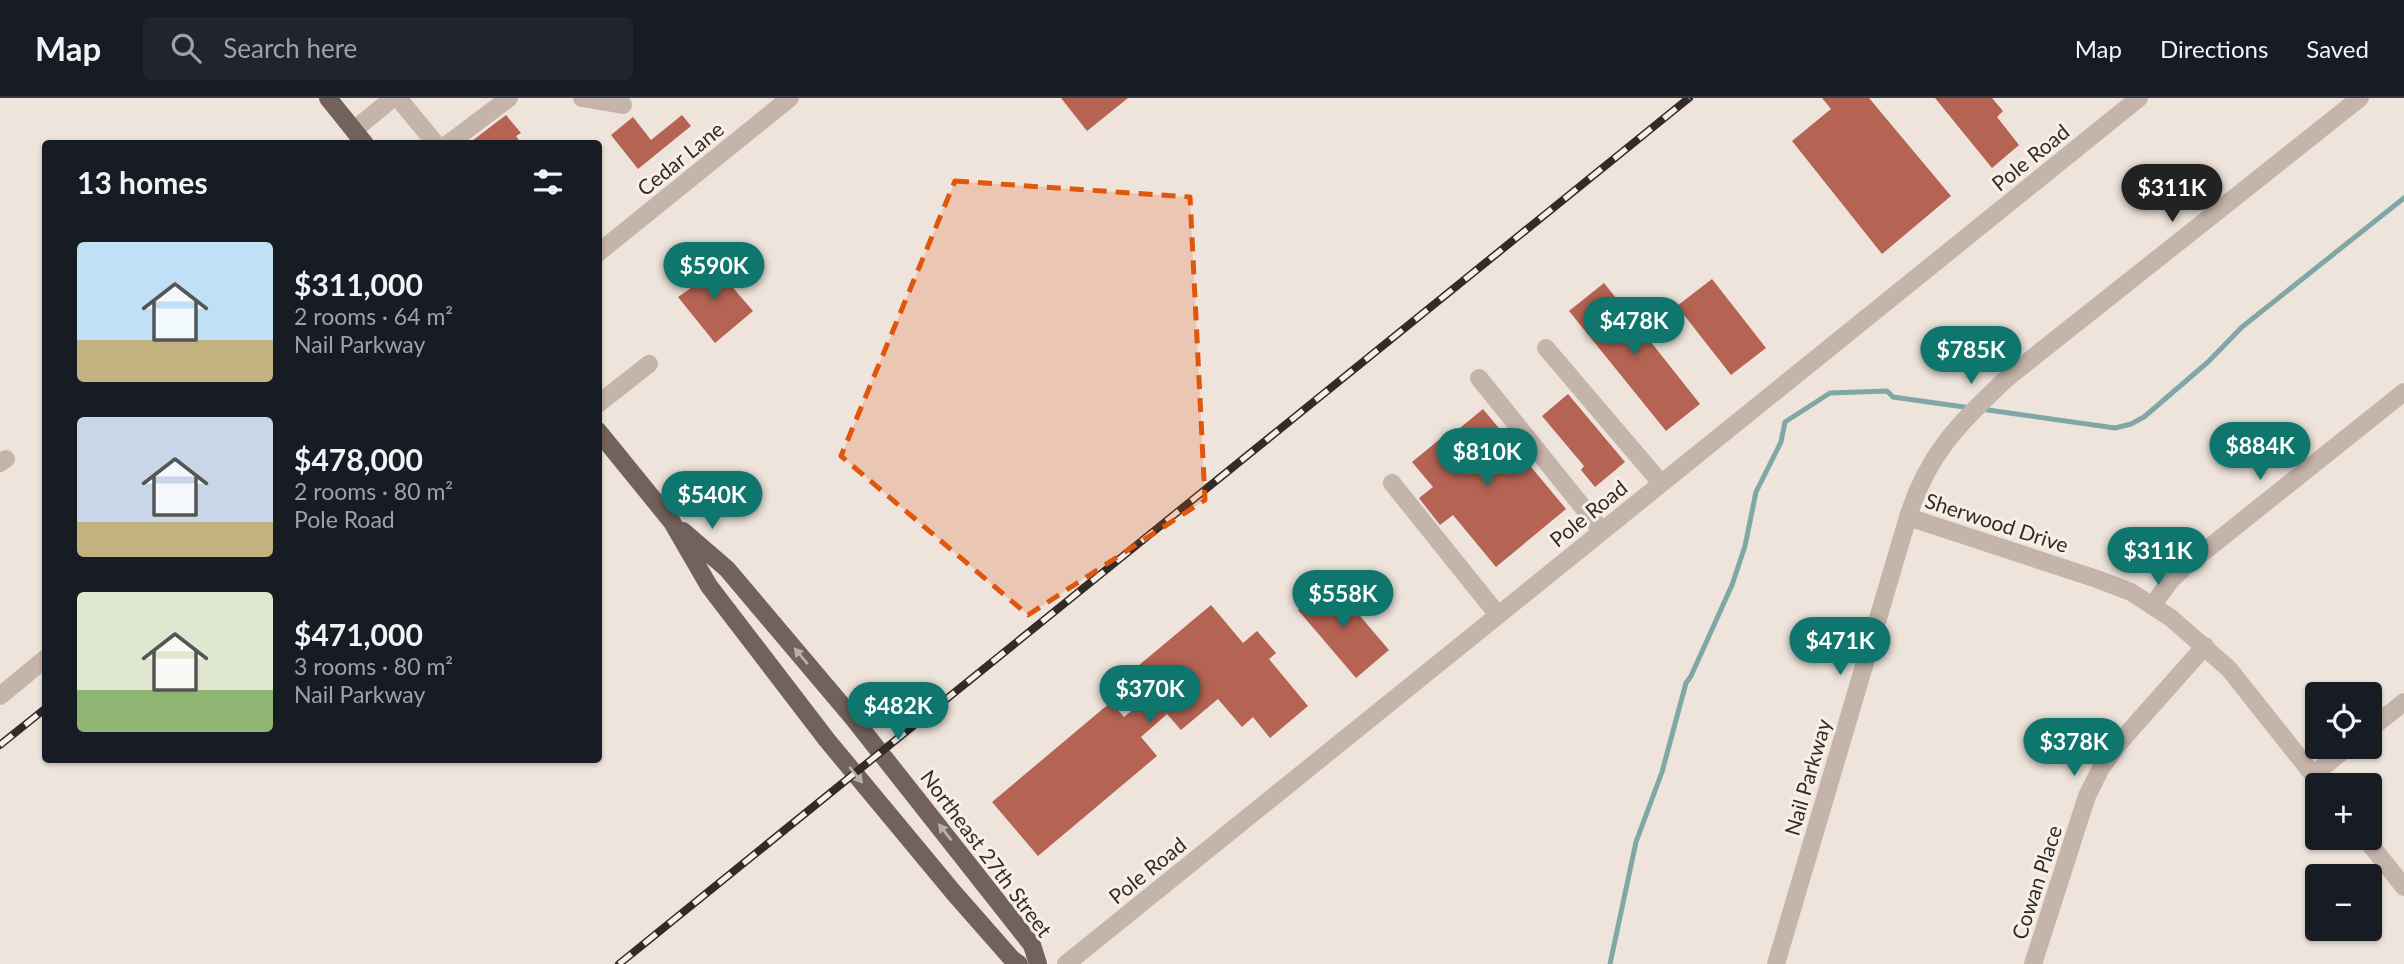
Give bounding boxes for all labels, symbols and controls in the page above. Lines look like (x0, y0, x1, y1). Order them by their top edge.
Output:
search box (143, 17, 633, 80)
text: Map (35, 28, 101, 68)
icon: search (167, 29, 205, 67)
text: Search here (223, 32, 357, 64)
text: Map (2075, 34, 2122, 63)
text: Directions (2160, 34, 2268, 63)
text: Saved (2306, 34, 2369, 63)
street label: Cedar Lane (632, 116, 728, 200)
street label: Pole Road (1986, 118, 2074, 196)
icon: filters (529, 163, 567, 201)
text: 13 homes (77, 164, 208, 200)
pin: $311K (2123, 164, 2221, 224)
text: $311K (2137, 173, 2207, 201)
pin: $590K (665, 242, 763, 302)
text: $590K (679, 251, 749, 279)
text: $311,000 (294, 266, 423, 302)
icon: home (133, 270, 217, 354)
pin: $478K (1585, 298, 1683, 357)
text: 2 rooms · 64 m² (294, 302, 453, 330)
text: $478K (1599, 306, 1669, 334)
pin: $785K (1922, 327, 2020, 386)
text: Nail Parkway (294, 330, 425, 358)
text: $785K (1936, 335, 2006, 363)
pin: $884K (2211, 422, 2309, 482)
pin: $810K (1438, 428, 1536, 488)
text: $884K (2225, 431, 2295, 459)
text: $810K (1452, 437, 1522, 465)
text: $478,000 (294, 441, 423, 477)
icon: home (133, 445, 217, 529)
pin: $540K (663, 472, 761, 531)
street label: Pole Road (1544, 474, 1632, 552)
text: 2 rooms · 80 m² (294, 477, 453, 505)
text: $540K (677, 480, 747, 508)
street label: Sherwood Drive (1922, 487, 2072, 557)
text: Pole Road (294, 505, 395, 533)
pin: $311K (2109, 528, 2207, 587)
text: $311K (2123, 536, 2193, 564)
pin: $558K (1294, 570, 1392, 630)
text: $558K (1308, 579, 1378, 607)
text: $471,000 (294, 616, 423, 652)
pin: $471K (1791, 618, 1889, 677)
icon: home (133, 620, 217, 704)
text: $471K (1805, 626, 1875, 654)
one-way arrow (794, 648, 809, 665)
text: 3 rooms · 80 m² (294, 652, 453, 680)
pin: $370K (1101, 666, 1199, 725)
text: $370K (1115, 674, 1185, 702)
text: Nail Parkway (294, 680, 425, 708)
pin: $482K (849, 682, 947, 742)
map controls (2305, 682, 2382, 941)
button: locate (2305, 682, 2382, 759)
text: $482K (863, 691, 933, 719)
street label: Nail Parkway (1778, 716, 1836, 838)
pin: $378K (2025, 718, 2123, 778)
text: $378K (2039, 727, 2109, 755)
street label: Northeast 27th Street (916, 765, 1058, 942)
one-way arrow (848, 767, 863, 784)
button: + (2305, 773, 2382, 850)
street label: Cowan Place (2006, 822, 2066, 942)
one-way arrow (938, 824, 953, 842)
street label: Pole Road (1103, 831, 1191, 909)
button: − (2305, 864, 2382, 941)

